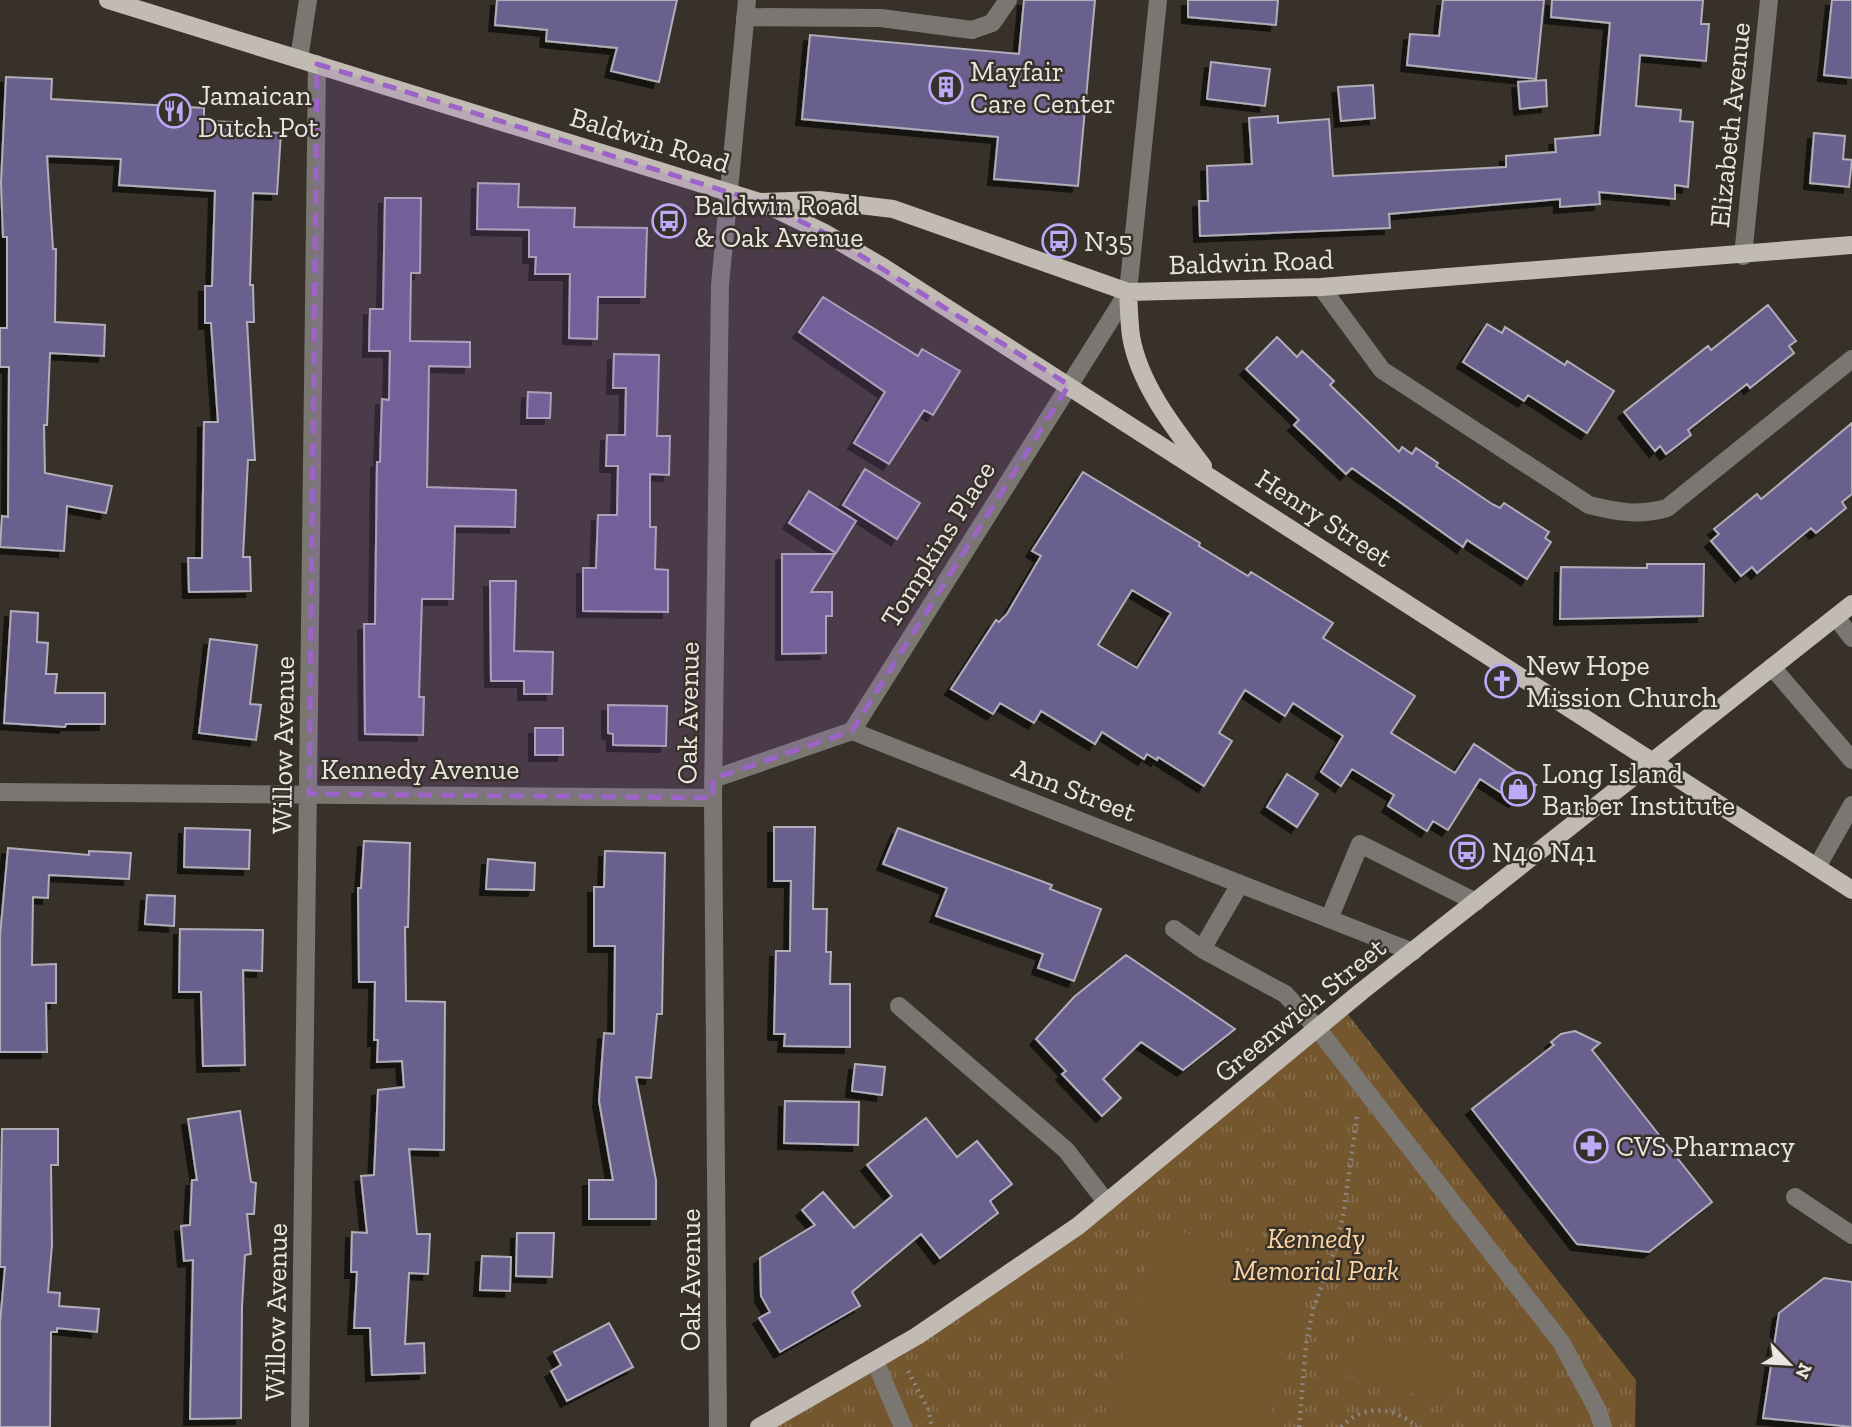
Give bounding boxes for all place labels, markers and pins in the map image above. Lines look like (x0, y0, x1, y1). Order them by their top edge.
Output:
place label: Mayfair Care Center (970, 55, 1116, 120)
building icon: Mayfair Care Center (927, 68, 965, 106)
place label: Jamaican Dutch Pot (198, 79, 319, 144)
restaurant icon: Jamaican Dutch Pot (155, 92, 193, 130)
place label: Baldwin Road & Oak Avenue (694, 189, 863, 254)
bus stop icon: Baldwin Road & Oak Avenue (650, 202, 688, 240)
bus stop icon: N35 (1040, 222, 1078, 260)
place label: N35 (1084, 225, 1133, 258)
place label: New Hope Mission Church (1526, 649, 1718, 714)
church icon: New Hope Mission Church (1483, 662, 1521, 700)
place label: Long Island Barber Institute (1542, 757, 1735, 822)
shop icon: Long Island Barber Institute (1499, 770, 1537, 808)
bus stop icon: N40 N41 (1448, 833, 1486, 871)
place label: N40 N41 (1492, 836, 1596, 869)
pharmacy icon: CVS Pharmacy (1572, 1127, 1610, 1165)
place label: CVS Pharmacy (1616, 1130, 1796, 1163)

